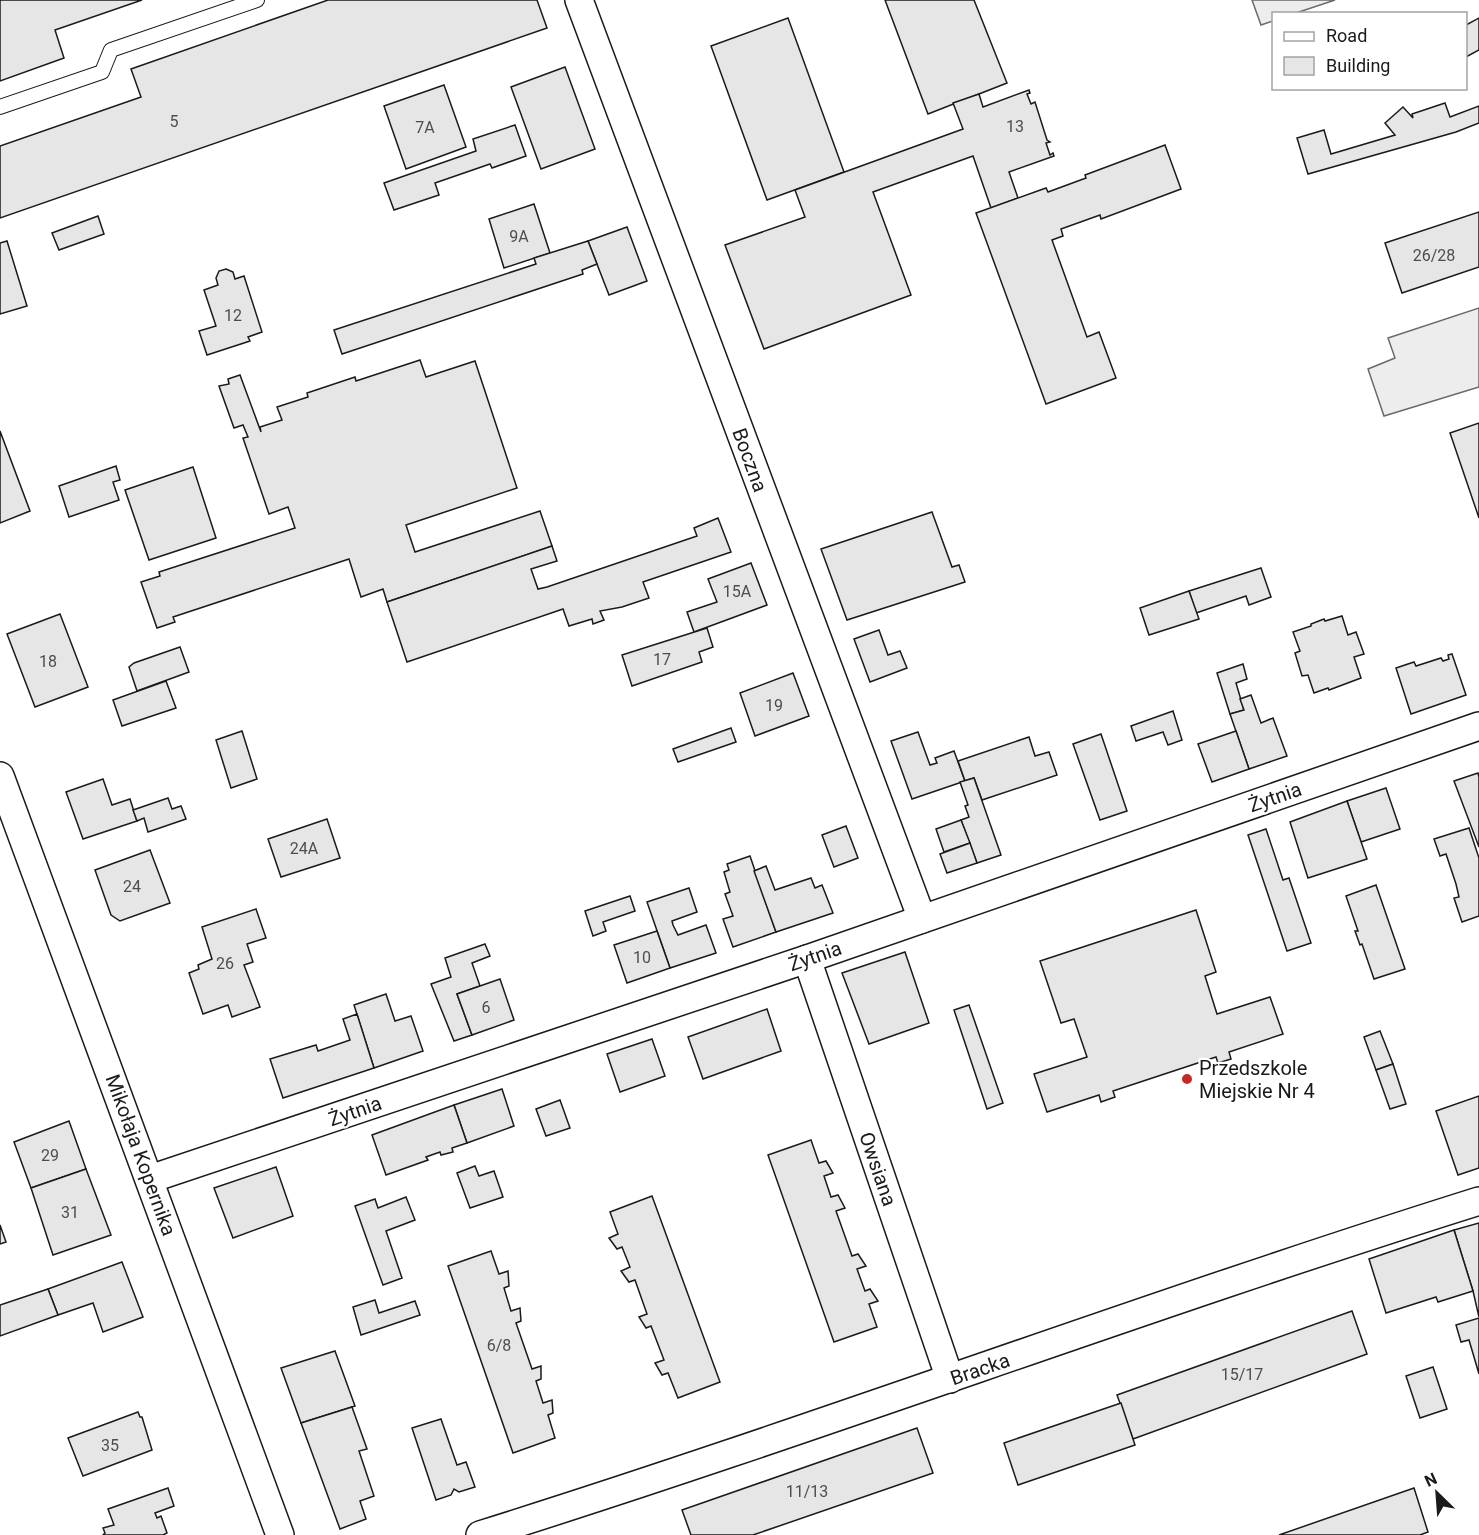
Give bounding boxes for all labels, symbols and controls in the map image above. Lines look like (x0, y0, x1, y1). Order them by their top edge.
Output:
legend (1272, 12, 1467, 90)
text: Road (1326, 25, 1367, 46)
text: Building (1326, 55, 1390, 76)
house number: 5 (170, 112, 179, 131)
house number: 13 (1006, 117, 1024, 136)
house number: 7A (415, 118, 435, 137)
house number: 9A (509, 227, 529, 246)
house number: 26/28 (1413, 246, 1455, 265)
house number: 12 (224, 306, 242, 325)
street label: Boczna (727, 425, 773, 495)
house number: 15A (723, 582, 752, 601)
house number: 17 (653, 650, 671, 669)
house number: 18 (39, 652, 57, 671)
house number: 19 (765, 696, 783, 715)
street label: Żytnia (1245, 777, 1305, 817)
house number: 24A (290, 839, 319, 858)
house number: 24 (123, 877, 141, 896)
street label: Żytnia (785, 936, 845, 976)
house number: 10 (633, 948, 651, 967)
house number: 26 (216, 954, 234, 973)
house number: 6 (482, 998, 491, 1017)
place label: Przedszkole Miejskie Nr 4 (1199, 1056, 1315, 1103)
street label: Mikołaja Kopernika (101, 1071, 181, 1239)
marker: Przedszkole Miejskie Nr 4 (1180, 1072, 1194, 1086)
street label: Żytnia (325, 1091, 385, 1131)
street label: Owsiana (854, 1129, 902, 1209)
house number: 29 (41, 1146, 59, 1165)
house number: 31 (61, 1203, 79, 1222)
house number: 6/8 (487, 1336, 511, 1355)
street label: Bracka (947, 1348, 1013, 1390)
house number: 15/17 (1221, 1365, 1263, 1384)
house number: 35 (101, 1436, 119, 1455)
north arrow (1407, 1463, 1467, 1523)
text: N (1422, 1469, 1440, 1491)
house number: 11/13 (786, 1482, 828, 1501)

